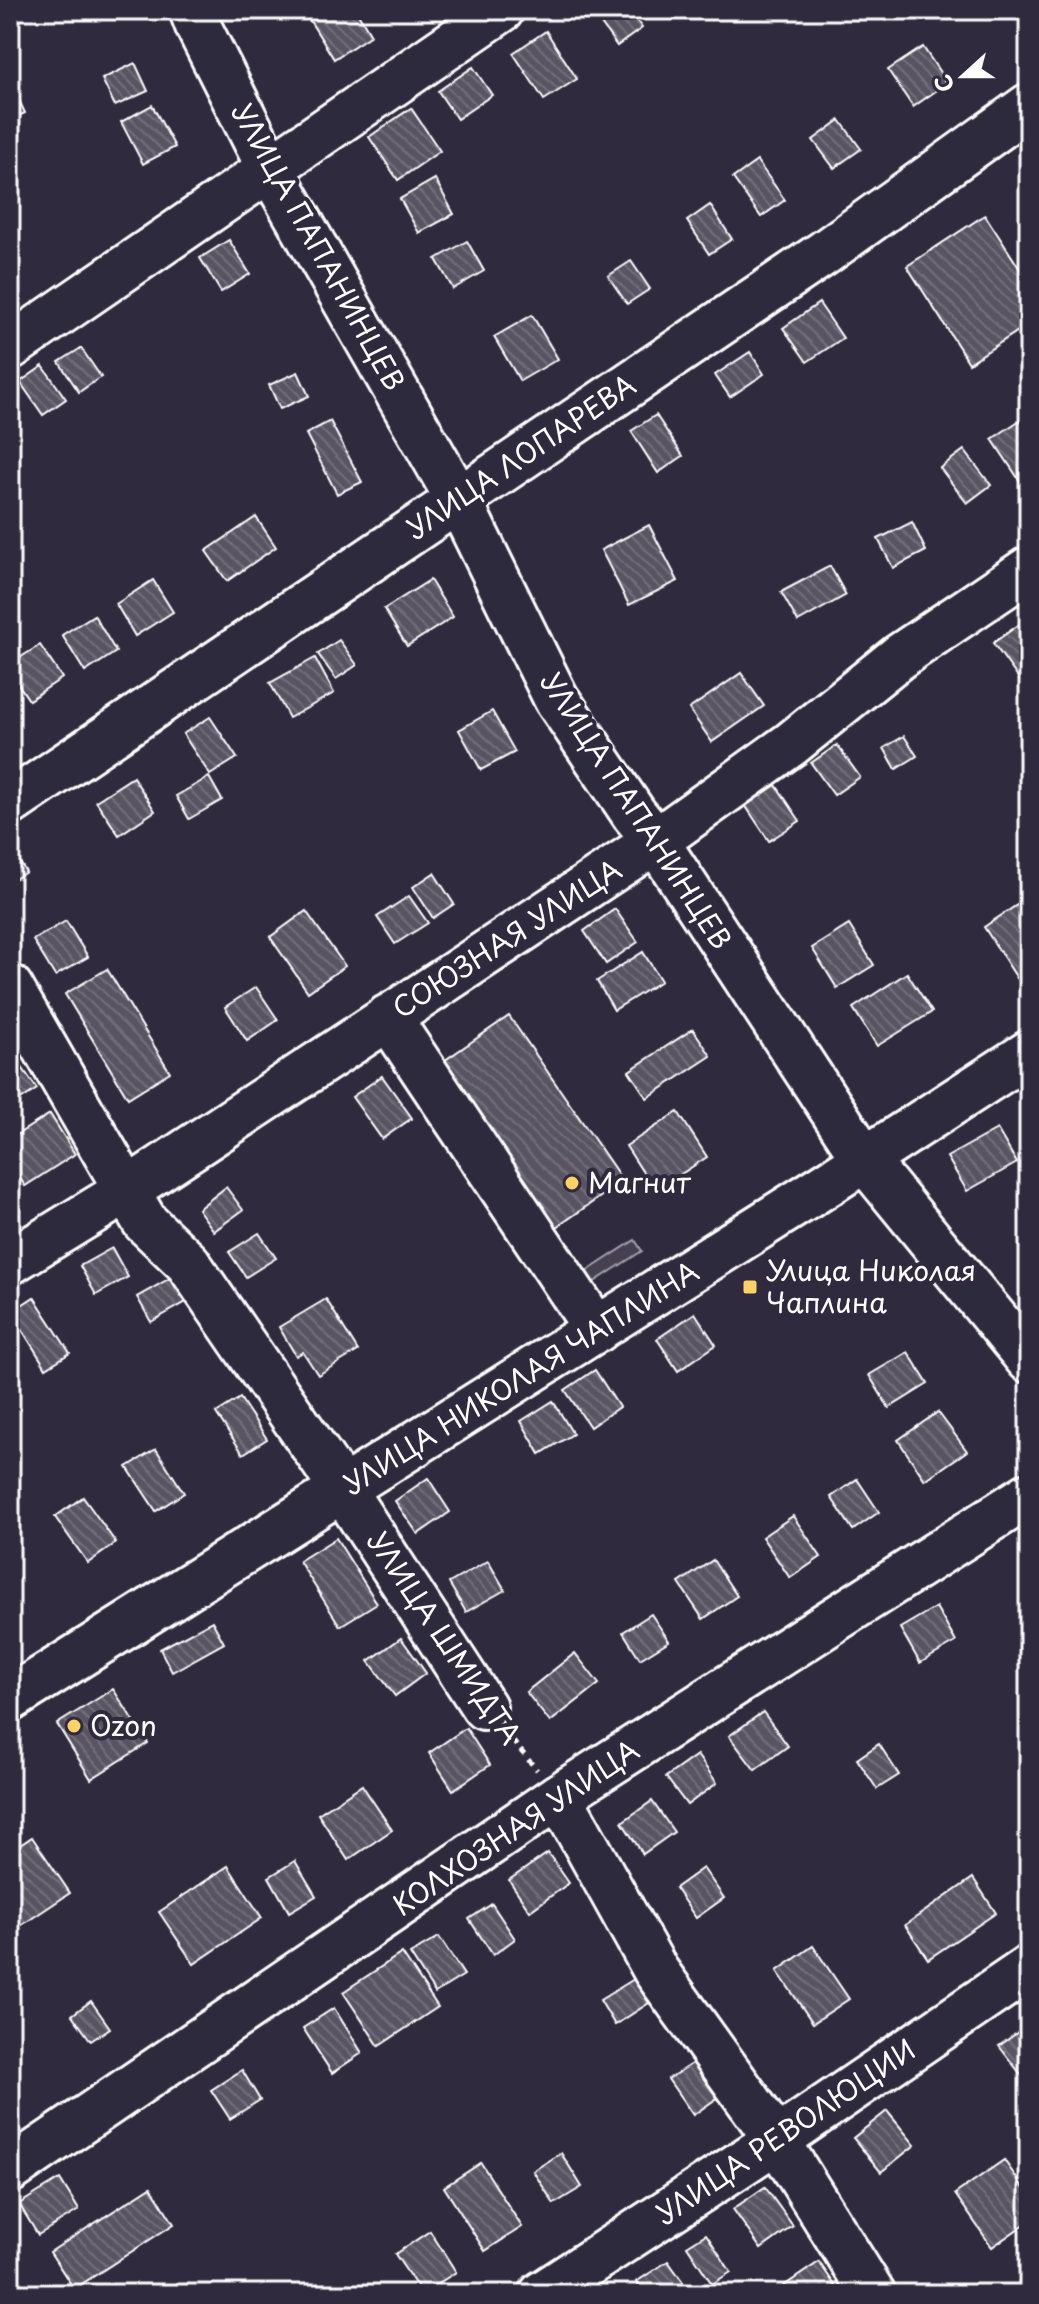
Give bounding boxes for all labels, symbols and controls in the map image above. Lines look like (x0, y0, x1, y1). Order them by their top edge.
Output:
north arrow (923, 36, 1003, 116)
text: С (925, 70, 961, 97)
street label: УЛИЦА ПАПАНИНЦЕВ (222, 94, 417, 398)
street label: УЛИЦА ЛОПАРЕВА (397, 363, 644, 549)
street label: УЛИЦА ПАПАНИНЦЕВ (531, 663, 743, 957)
street label: СОЮЗНАЯ УЛИЦА (383, 847, 629, 1028)
place label: Магнит (588, 1160, 692, 1203)
marker: Магнит (563, 1174, 581, 1192)
place label: Улица Николая Чаплина (766, 1248, 976, 1323)
street label: УЛИЦА НИКОЛАЯ ЧАПЛИНА (334, 1249, 706, 1504)
marker: Улица Николая Чаплина (741, 1278, 759, 1296)
street label: УЛИЦА ШМИДТА (358, 1522, 533, 1753)
place label: Ozon (90, 1703, 157, 1746)
marker: Ozon (65, 1717, 83, 1735)
street label: КОЛХОЗНАЯ УЛИЦА (383, 1728, 647, 1926)
street label: УЛИЦА РЕВОЛЮЦИИ (646, 2027, 924, 2234)

